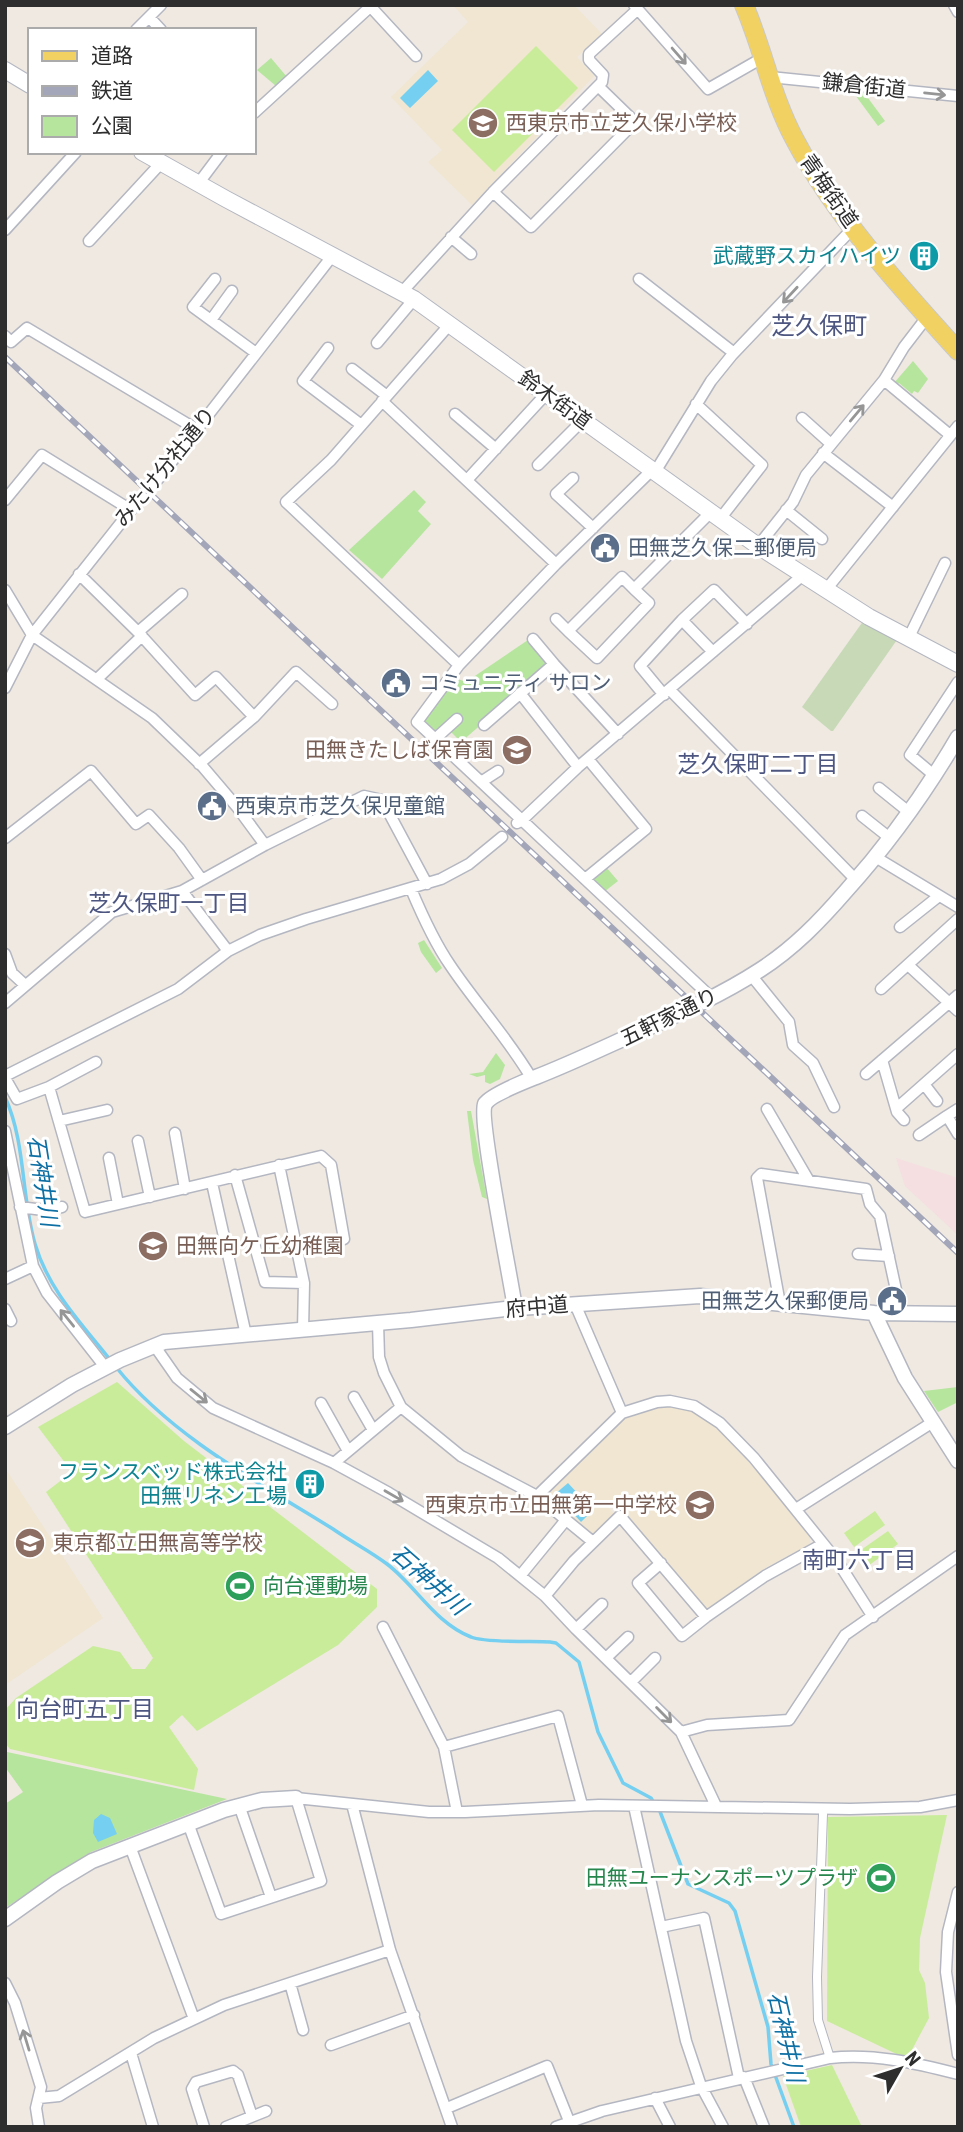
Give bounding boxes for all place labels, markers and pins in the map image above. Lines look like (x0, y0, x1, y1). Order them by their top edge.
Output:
school or university icon: 西東京市立芝久保小学校 (466, 106, 500, 140)
place label: 西東京市立芝久保小学校 (506, 111, 737, 135)
building icon: 武蔵野スカイハイツ (907, 239, 941, 273)
place label: 武蔵野スカイハイツ (713, 244, 901, 268)
public building icon: 田無芝久保二郵便局 (588, 531, 622, 565)
place label: 田無芝久保二郵便局 (628, 536, 817, 560)
public building icon: コミュニティ サロン (379, 666, 413, 700)
place label: コミュニティ サロン (419, 671, 612, 695)
school or university icon: 田無きたしば保育園 (500, 733, 534, 767)
place label: 田無きたしば保育園 (305, 738, 494, 762)
public building icon: 西東京市芝久保児童館 (195, 789, 229, 823)
place label: 西東京市芝久保児童館 (235, 794, 445, 818)
school or university icon: 田無向ケ丘幼稚園 (136, 1229, 170, 1263)
place label: 田無向ケ丘幼稚園 (176, 1234, 344, 1258)
public building icon: 田無芝久保郵便局 (875, 1284, 909, 1318)
place label: 田無芝久保郵便局 (701, 1289, 869, 1313)
place label: フランスベッド株式会社 田無リネン工場 (58, 1460, 287, 1508)
building icon: フランスベッド株式会社 田無リネン工場 (293, 1467, 327, 1501)
school or university icon: 西東京市立田無第一中学校 (683, 1488, 717, 1522)
place label: 西東京市立田無第一中学校 (425, 1493, 677, 1517)
school or university icon: 東京都立田無高等学校 (13, 1526, 47, 1560)
place label: 東京都立田無高等学校 (53, 1531, 263, 1555)
sports icon: 向台運動場 (223, 1569, 257, 1603)
place label: 向台運動場 (263, 1574, 368, 1598)
sports icon: 田無ユーナンスポーツプラザ (864, 1861, 898, 1895)
place label: 田無ユーナンスポーツプラザ (586, 1866, 858, 1890)

